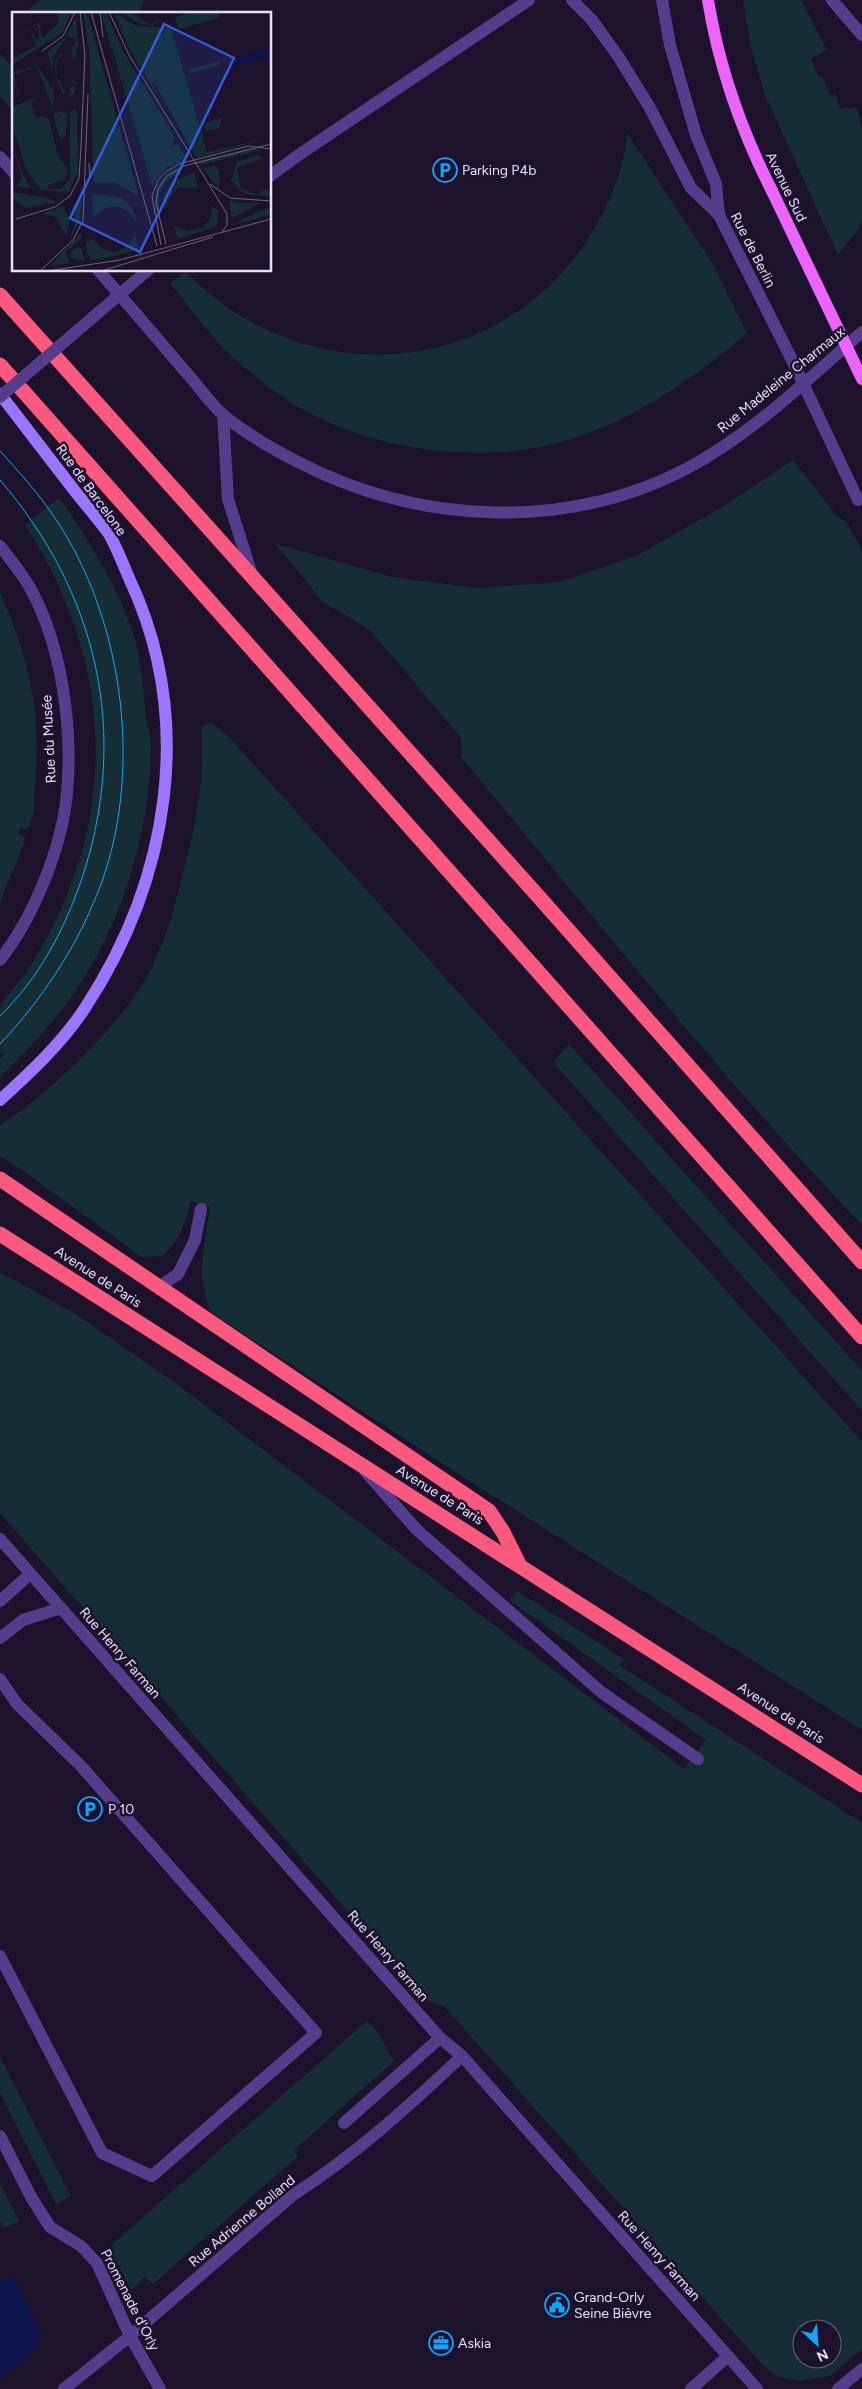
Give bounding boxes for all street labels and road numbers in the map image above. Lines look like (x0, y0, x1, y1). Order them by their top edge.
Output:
street label: Avenue Sud (762, 149, 810, 225)
street label: Rue de Berlin (727, 210, 779, 291)
street label: Rue Madeleine Charmaux (714, 323, 848, 437)
street label: Rue de Barcelone (52, 441, 130, 539)
street label: Rue du Musée (38, 694, 60, 784)
street label: Avenue de Paris (52, 1243, 144, 1311)
street label: Avenue de Paris (393, 1461, 487, 1529)
street label: Rue Henry Farman (76, 1604, 164, 1702)
street label: Avenue de Paris (735, 1679, 827, 1747)
street label: Rue Henry Farman (344, 1907, 432, 2005)
street label: Rue Adrienne Bolland (185, 2172, 299, 2270)
street label: Rue Henry Farman (614, 2207, 704, 2305)
street label: Promenade d'Orly (97, 2246, 163, 2354)

